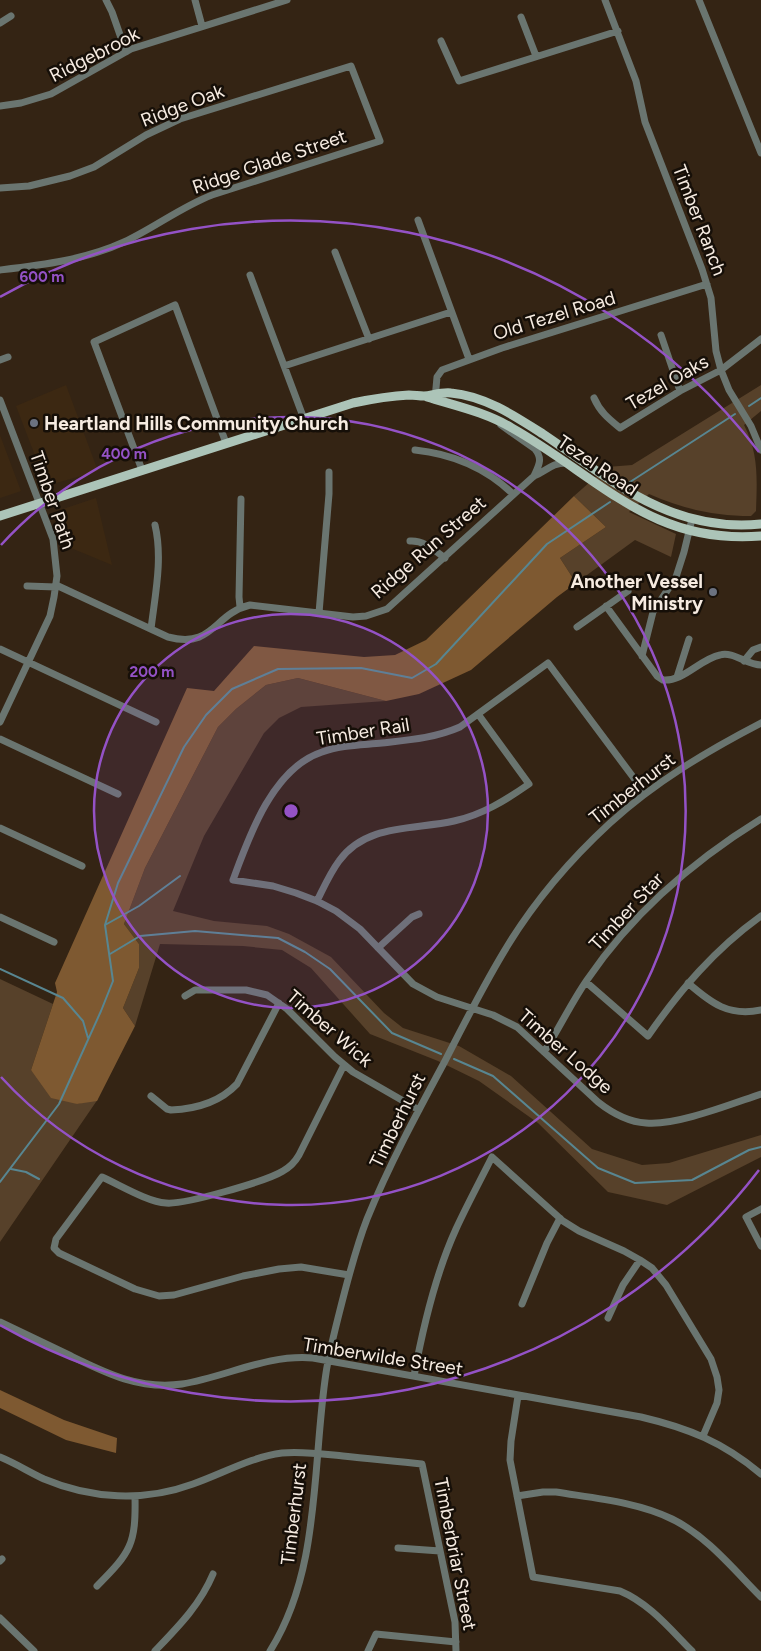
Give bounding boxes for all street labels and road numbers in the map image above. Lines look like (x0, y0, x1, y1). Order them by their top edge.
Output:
street label: Ridgebrook (45, 22, 144, 87)
street label: Ridge Oak (137, 79, 228, 132)
street label: Ridge Glade Street (189, 124, 349, 199)
street label: Timber Ranch (668, 162, 731, 279)
street label: Old Tezel Road (490, 286, 618, 345)
street label: Tezel Oaks (622, 350, 712, 415)
street label: Tezel Road (553, 430, 642, 501)
street label: Timber Path (25, 448, 80, 552)
street label: Ridge Run Street (366, 491, 490, 604)
street label: Timber Rail (315, 713, 411, 750)
street label: Timberhurst (585, 748, 680, 829)
street label: Timber Star (584, 867, 669, 955)
street label: Timber Wick (282, 985, 378, 1072)
street label: Timber Lodge (514, 1004, 617, 1099)
street label: Timberhurst (365, 1069, 430, 1171)
street label: Timberwilde Street (301, 1332, 465, 1381)
street label: Timberhurst (276, 1462, 311, 1566)
street label: Timberbriar Street (429, 1476, 482, 1632)

